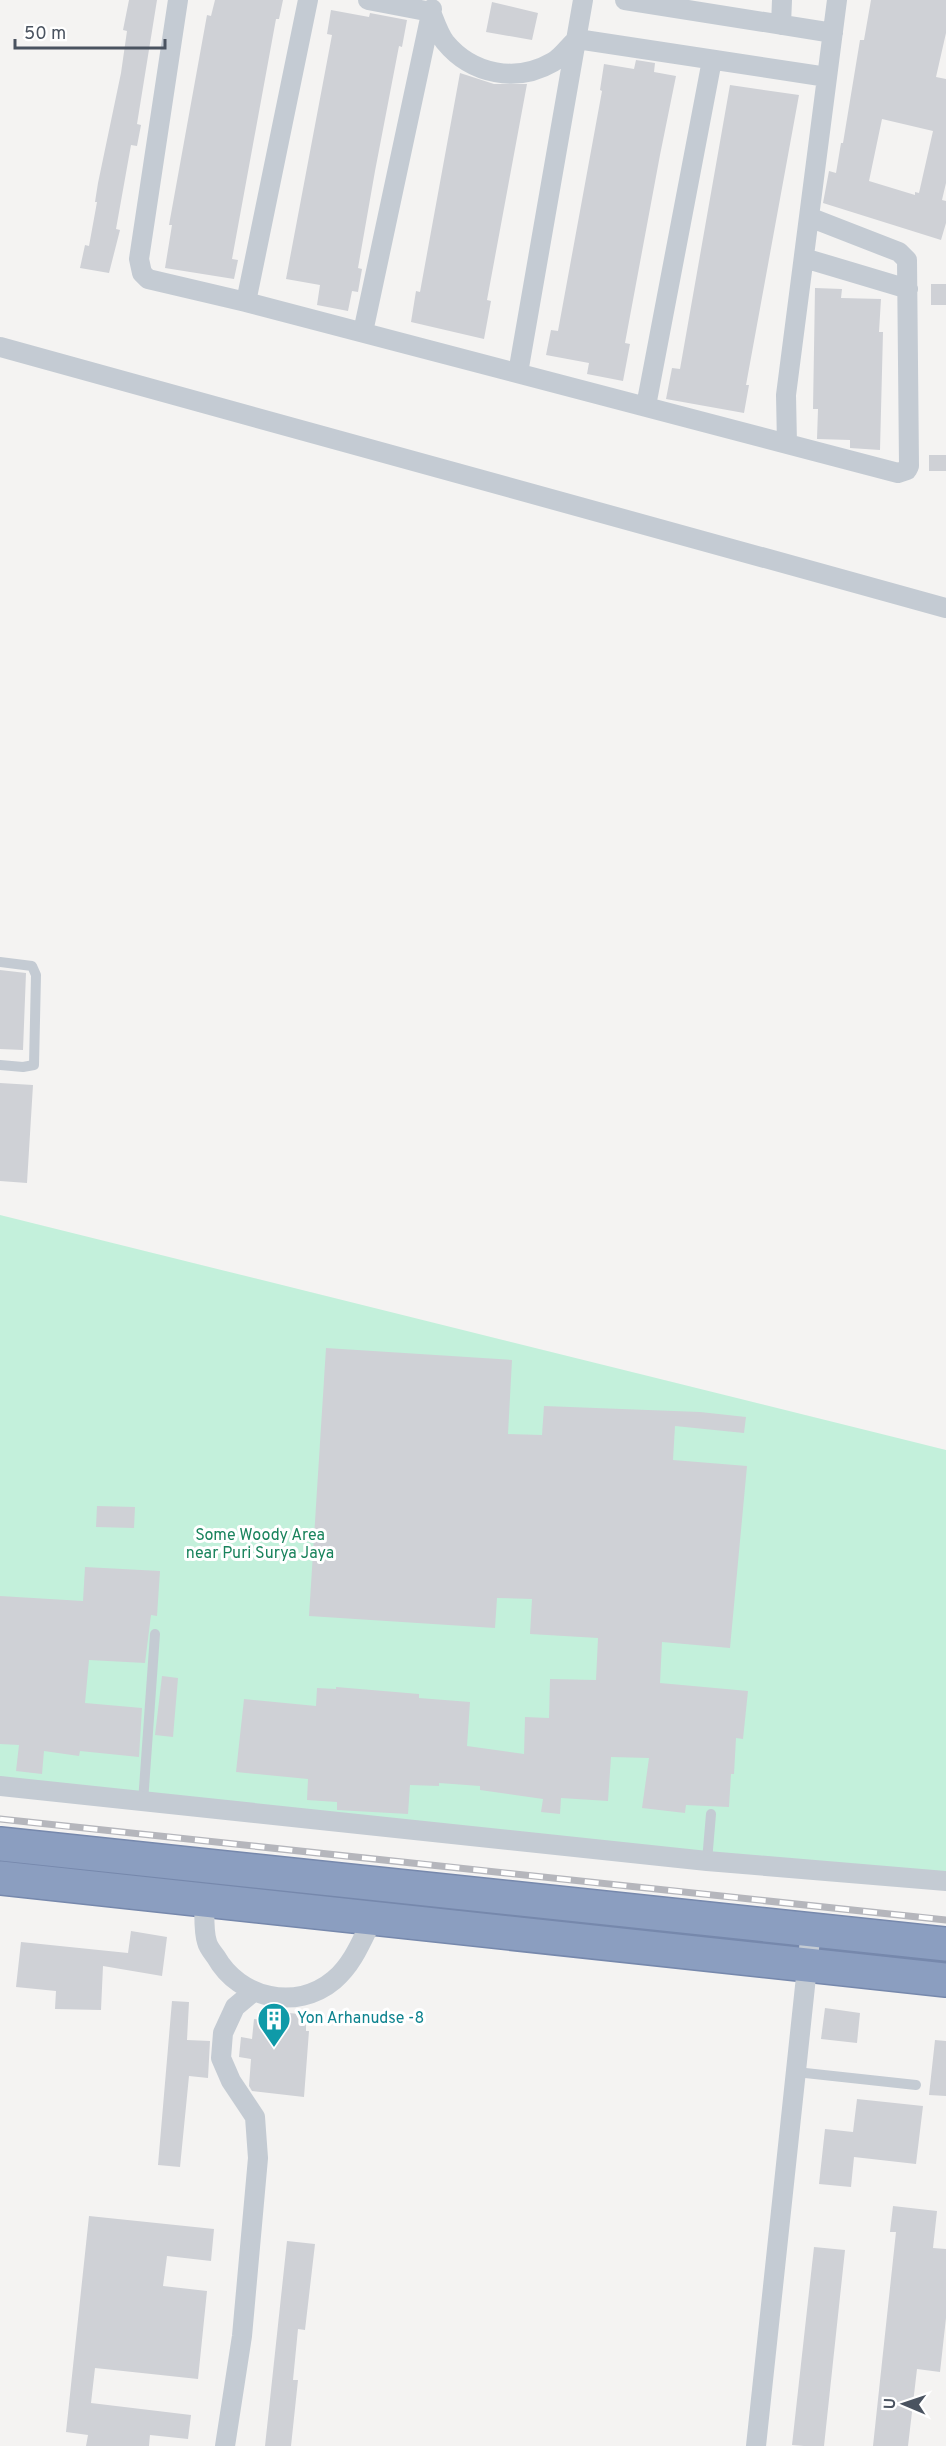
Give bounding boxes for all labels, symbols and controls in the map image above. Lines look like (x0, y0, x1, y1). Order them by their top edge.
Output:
scale bar (15, 12, 165, 50)
text: 50 m (24, 23, 66, 46)
park label: Some Woody Area near Puri Surya Jaya (186, 1526, 334, 1564)
building icon: Yon Arhanudse -8 (256, 2001, 292, 2048)
place label: Yon Arhanudse -8 (297, 2009, 424, 2029)
north arrow (874, 2374, 934, 2434)
text: U (881, 2397, 901, 2410)

